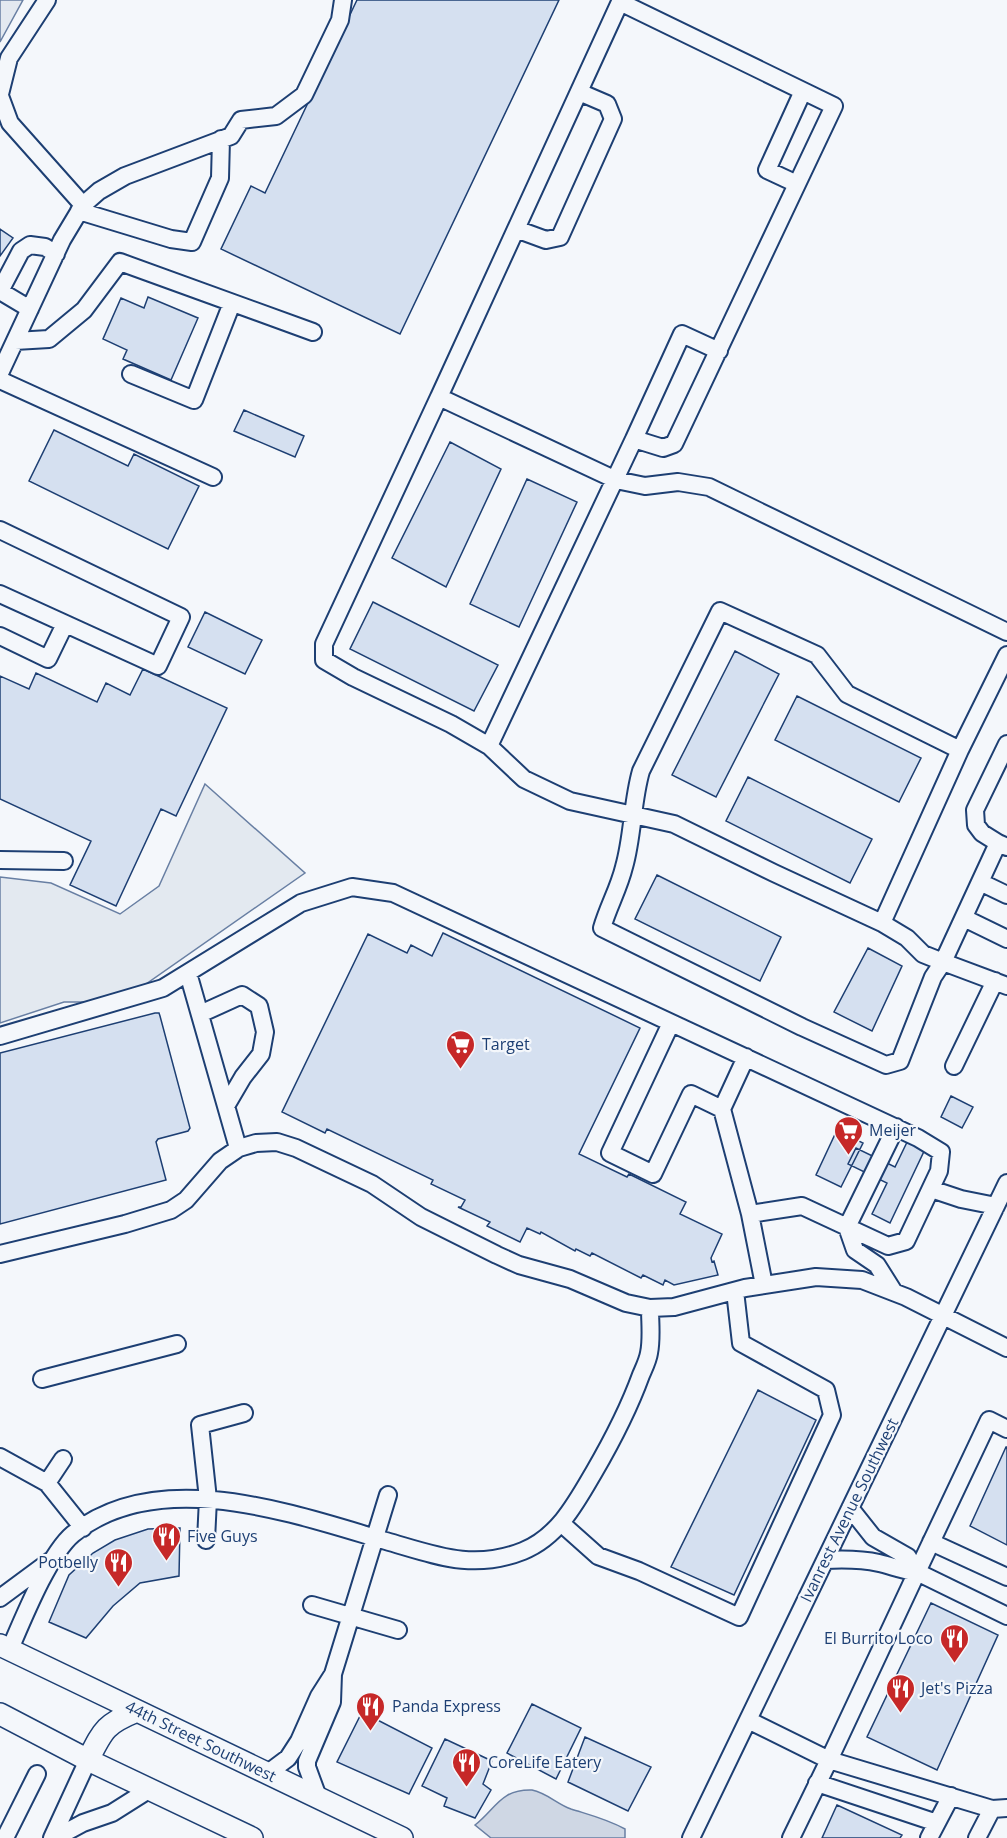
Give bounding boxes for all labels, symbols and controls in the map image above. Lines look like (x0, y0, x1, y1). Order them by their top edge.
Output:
supermarket icon: Target (445, 1028, 477, 1070)
place label: Target (482, 1033, 530, 1055)
supermarket icon: Meijer (832, 1114, 864, 1156)
place label: Meijer (869, 1119, 916, 1141)
street label: Ivanrest Avenue Southwest (795, 1414, 903, 1606)
restaurant icon: Five Guys (150, 1520, 182, 1562)
place label: Five Guys (187, 1525, 258, 1547)
restaurant icon: Potbelly (103, 1546, 135, 1588)
place label: Potbelly (38, 1551, 99, 1573)
restaurant icon: El Burrito Loco (938, 1622, 970, 1664)
place label: El Burrito Loco (824, 1627, 933, 1649)
restaurant icon: Jet's Pizza (884, 1672, 916, 1714)
place label: Jet's Pizza (919, 1677, 993, 1699)
restaurant icon: Panda Express (355, 1690, 387, 1732)
street label: 44th Street Southwest (122, 1695, 280, 1787)
place label: Panda Express (392, 1695, 501, 1717)
restaurant icon: CoreLife Eatery (451, 1746, 483, 1788)
place label: CoreLife Eatery (488, 1751, 602, 1773)

